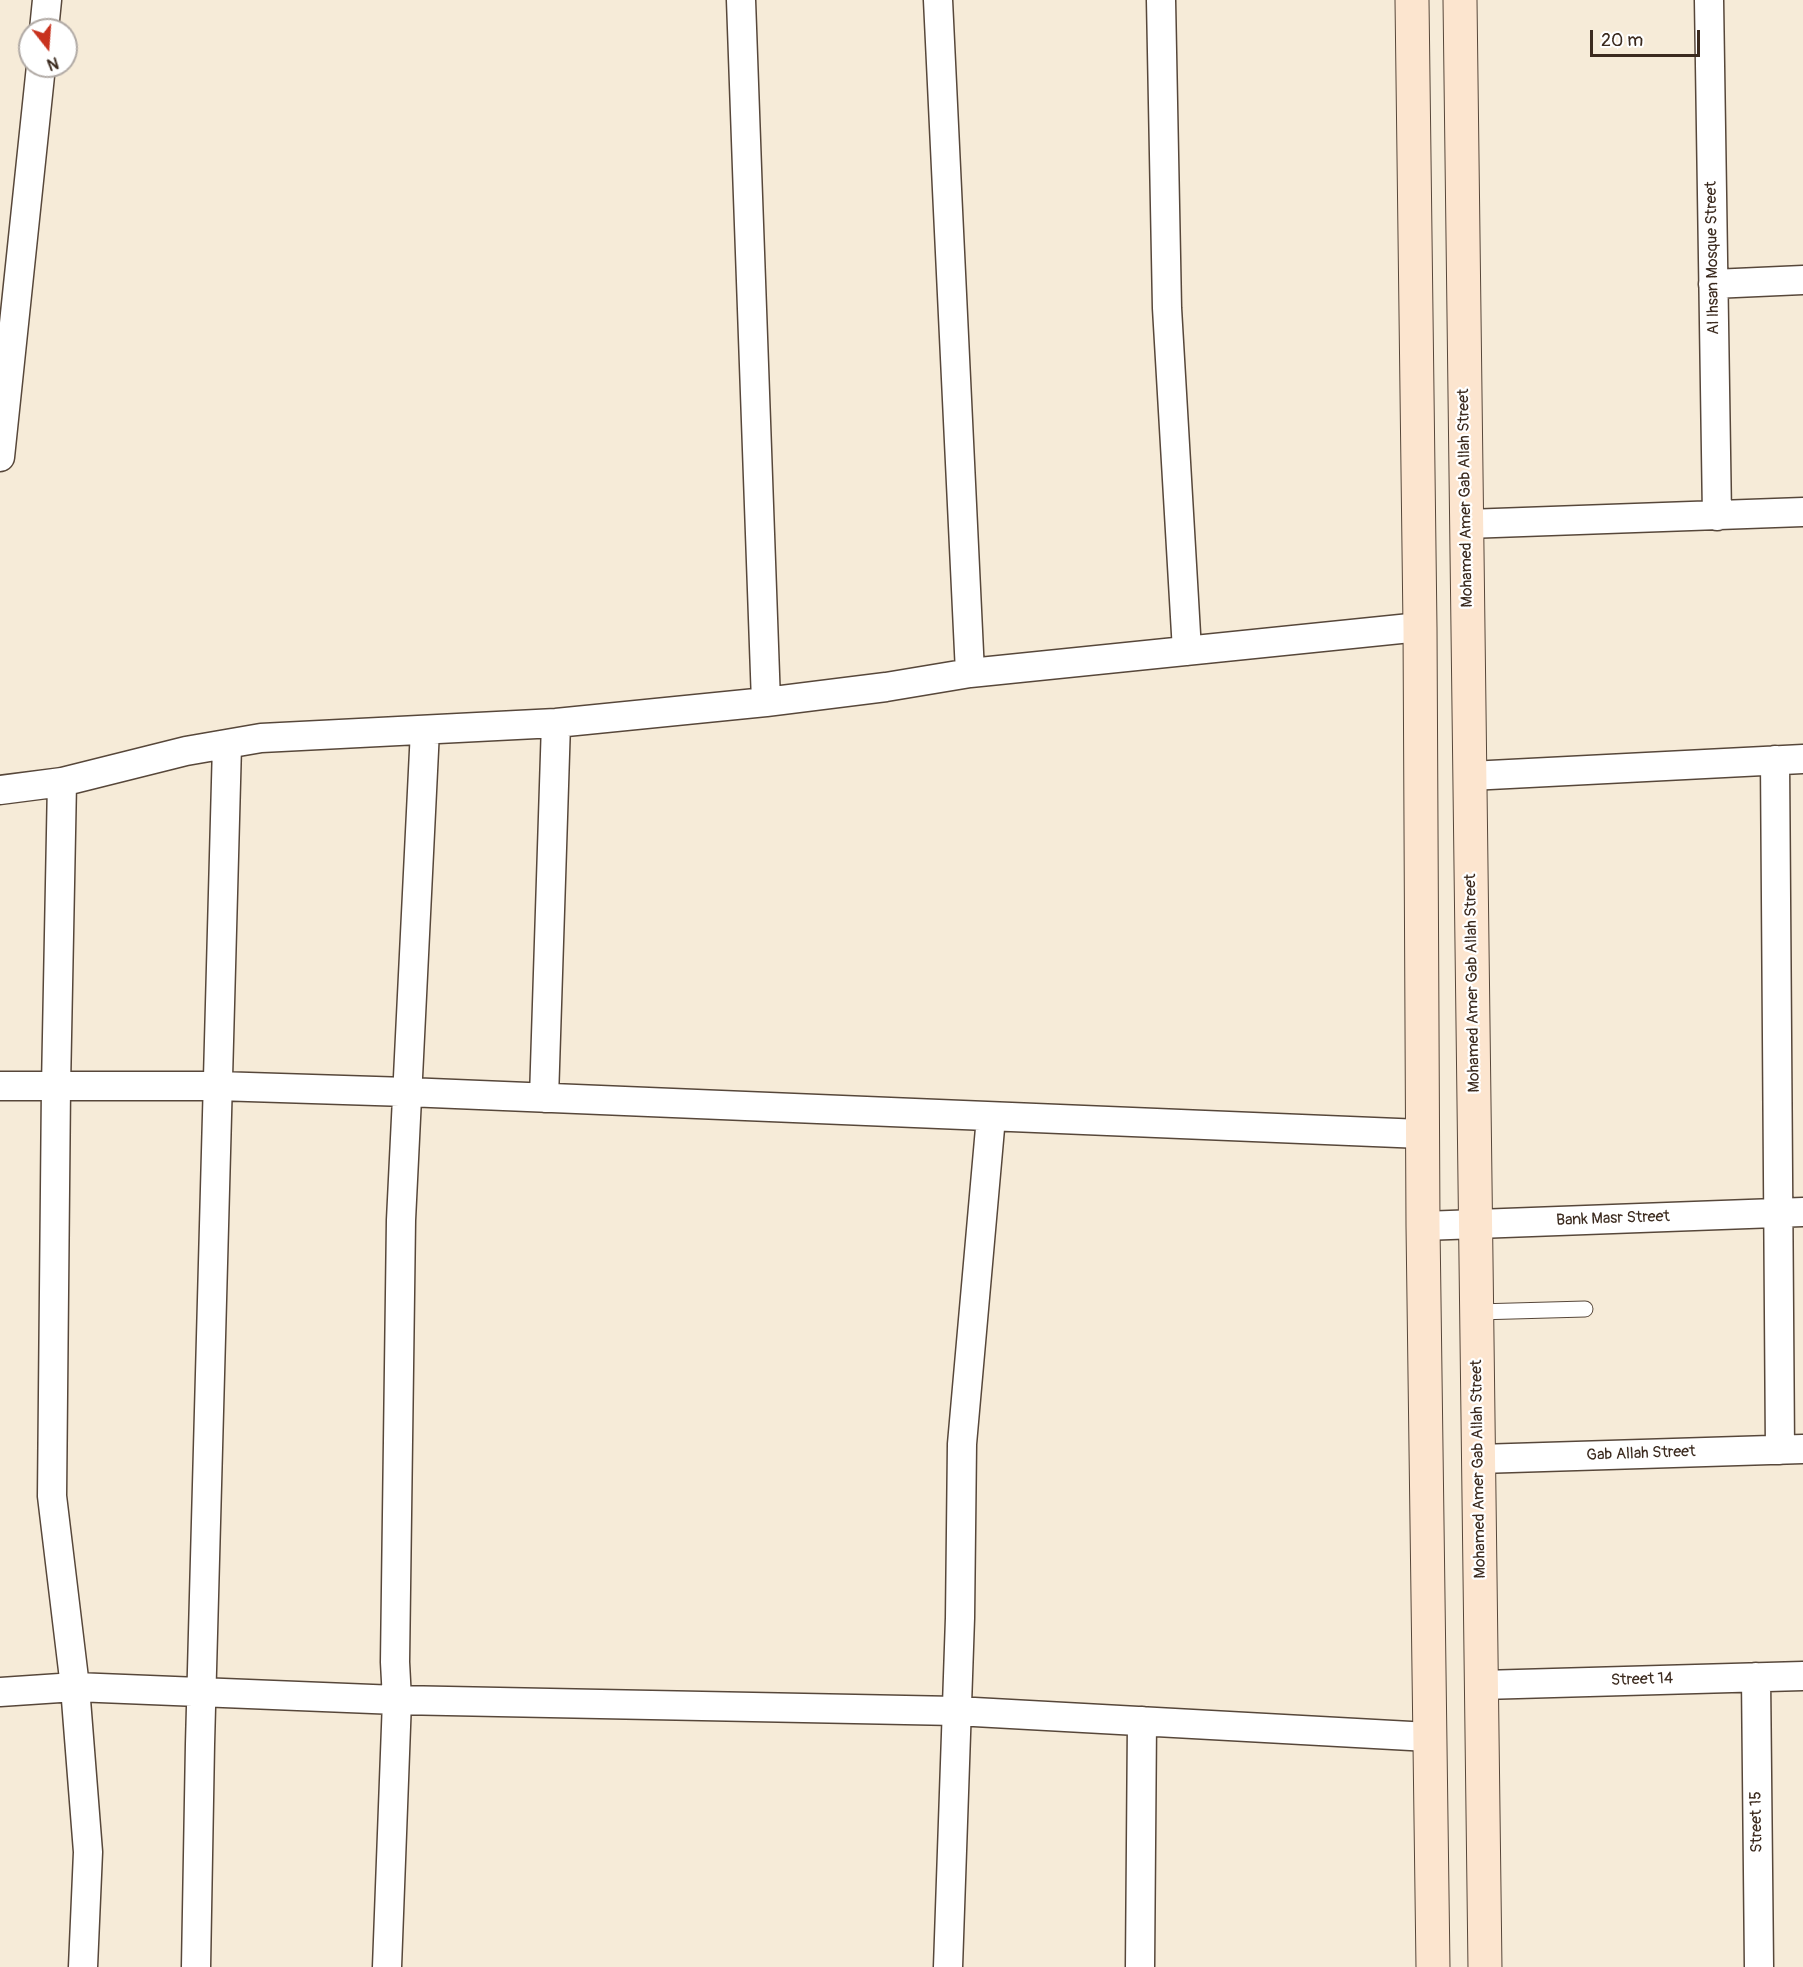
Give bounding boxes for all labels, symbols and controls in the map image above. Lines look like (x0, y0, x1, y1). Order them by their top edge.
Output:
north arrow (18, 18, 78, 78)
scale bar (1593, 18, 1702, 56)
text: 20 m (1601, 29, 1643, 52)
text: N (45, 52, 61, 74)
street label: Al Ihsan Mosque Street (1702, 181, 1724, 335)
street label: Mohamed Amer Gab Allah Street (1454, 388, 1478, 608)
street label: Mohamed Amer Gab Allah Street (1461, 873, 1485, 1093)
street label: Bank Masr Street (1556, 1207, 1670, 1231)
street label: Mohamed Amer Gab Allah Street (1467, 1359, 1491, 1579)
street label: Gab Allah Street (1586, 1443, 1696, 1465)
street label: Street 14 (1610, 1669, 1674, 1691)
street label: Street 15 (1747, 1791, 1767, 1853)

